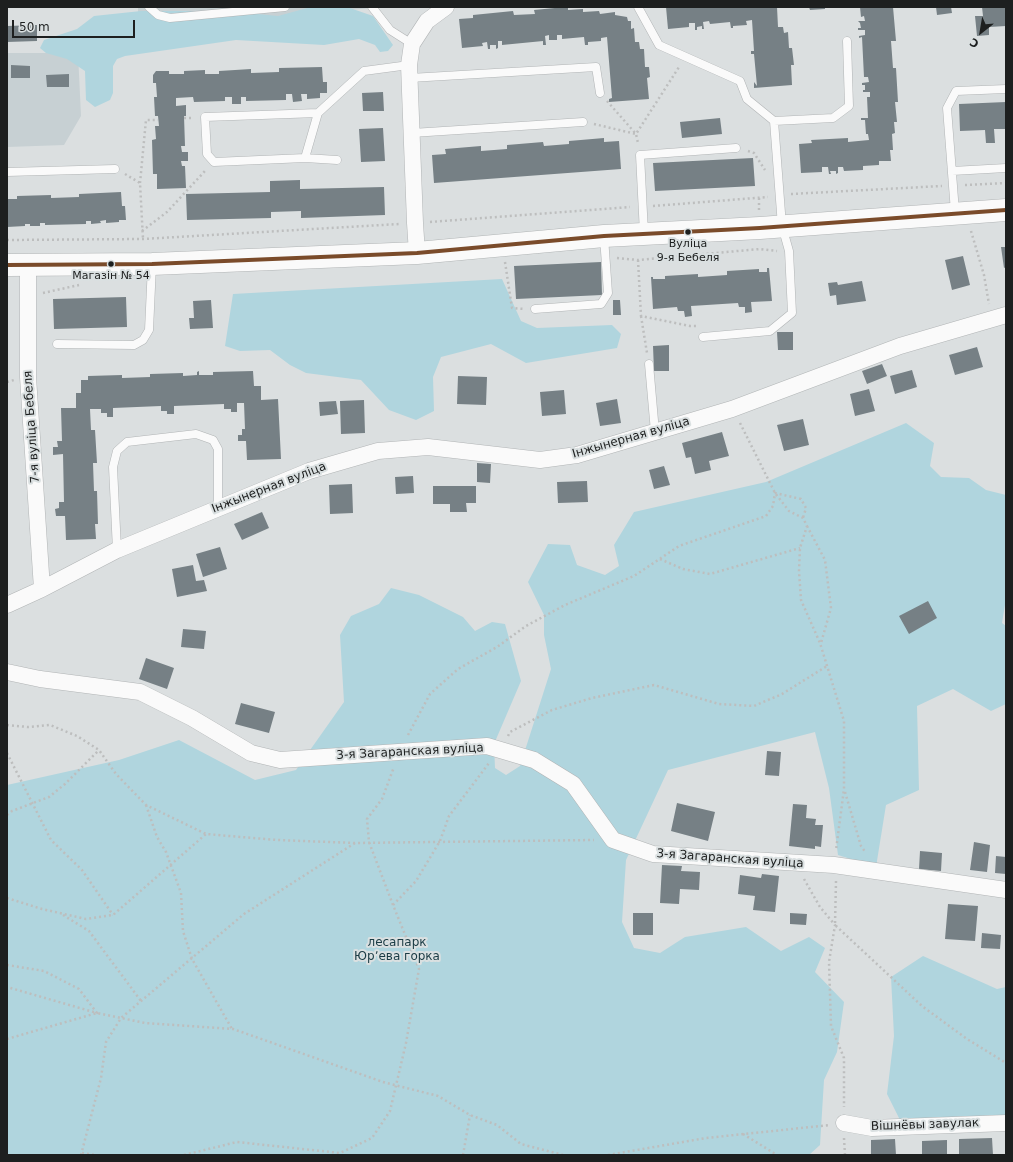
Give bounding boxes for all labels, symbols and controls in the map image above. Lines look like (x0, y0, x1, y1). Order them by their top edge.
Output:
scale bar (14, 12, 137, 38)
north arrow (961, 12, 1001, 52)
text: 50 m (19, 20, 50, 34)
text: С (968, 35, 981, 50)
marker: Вуліца 9-я Бебеля (683, 227, 693, 237)
place label: Вуліца 9-я Бебеля (657, 237, 719, 263)
marker: Магазін № 54 (106, 259, 116, 269)
place label: Магазін № 54 (72, 269, 150, 283)
street label: 7-я вуліца Бебеля (21, 370, 43, 484)
street label: Інжынерная вуліца (571, 414, 691, 462)
street label: Інжынерная вуліца (210, 460, 328, 516)
street label: 3-я Загаранская вуліца (336, 741, 484, 763)
street label: 3-я Загаранская вуліца (656, 847, 804, 871)
park label: лесапарк Юрʼева горка (354, 936, 440, 964)
street label: Вішнёвы завулак (871, 1116, 979, 1134)

